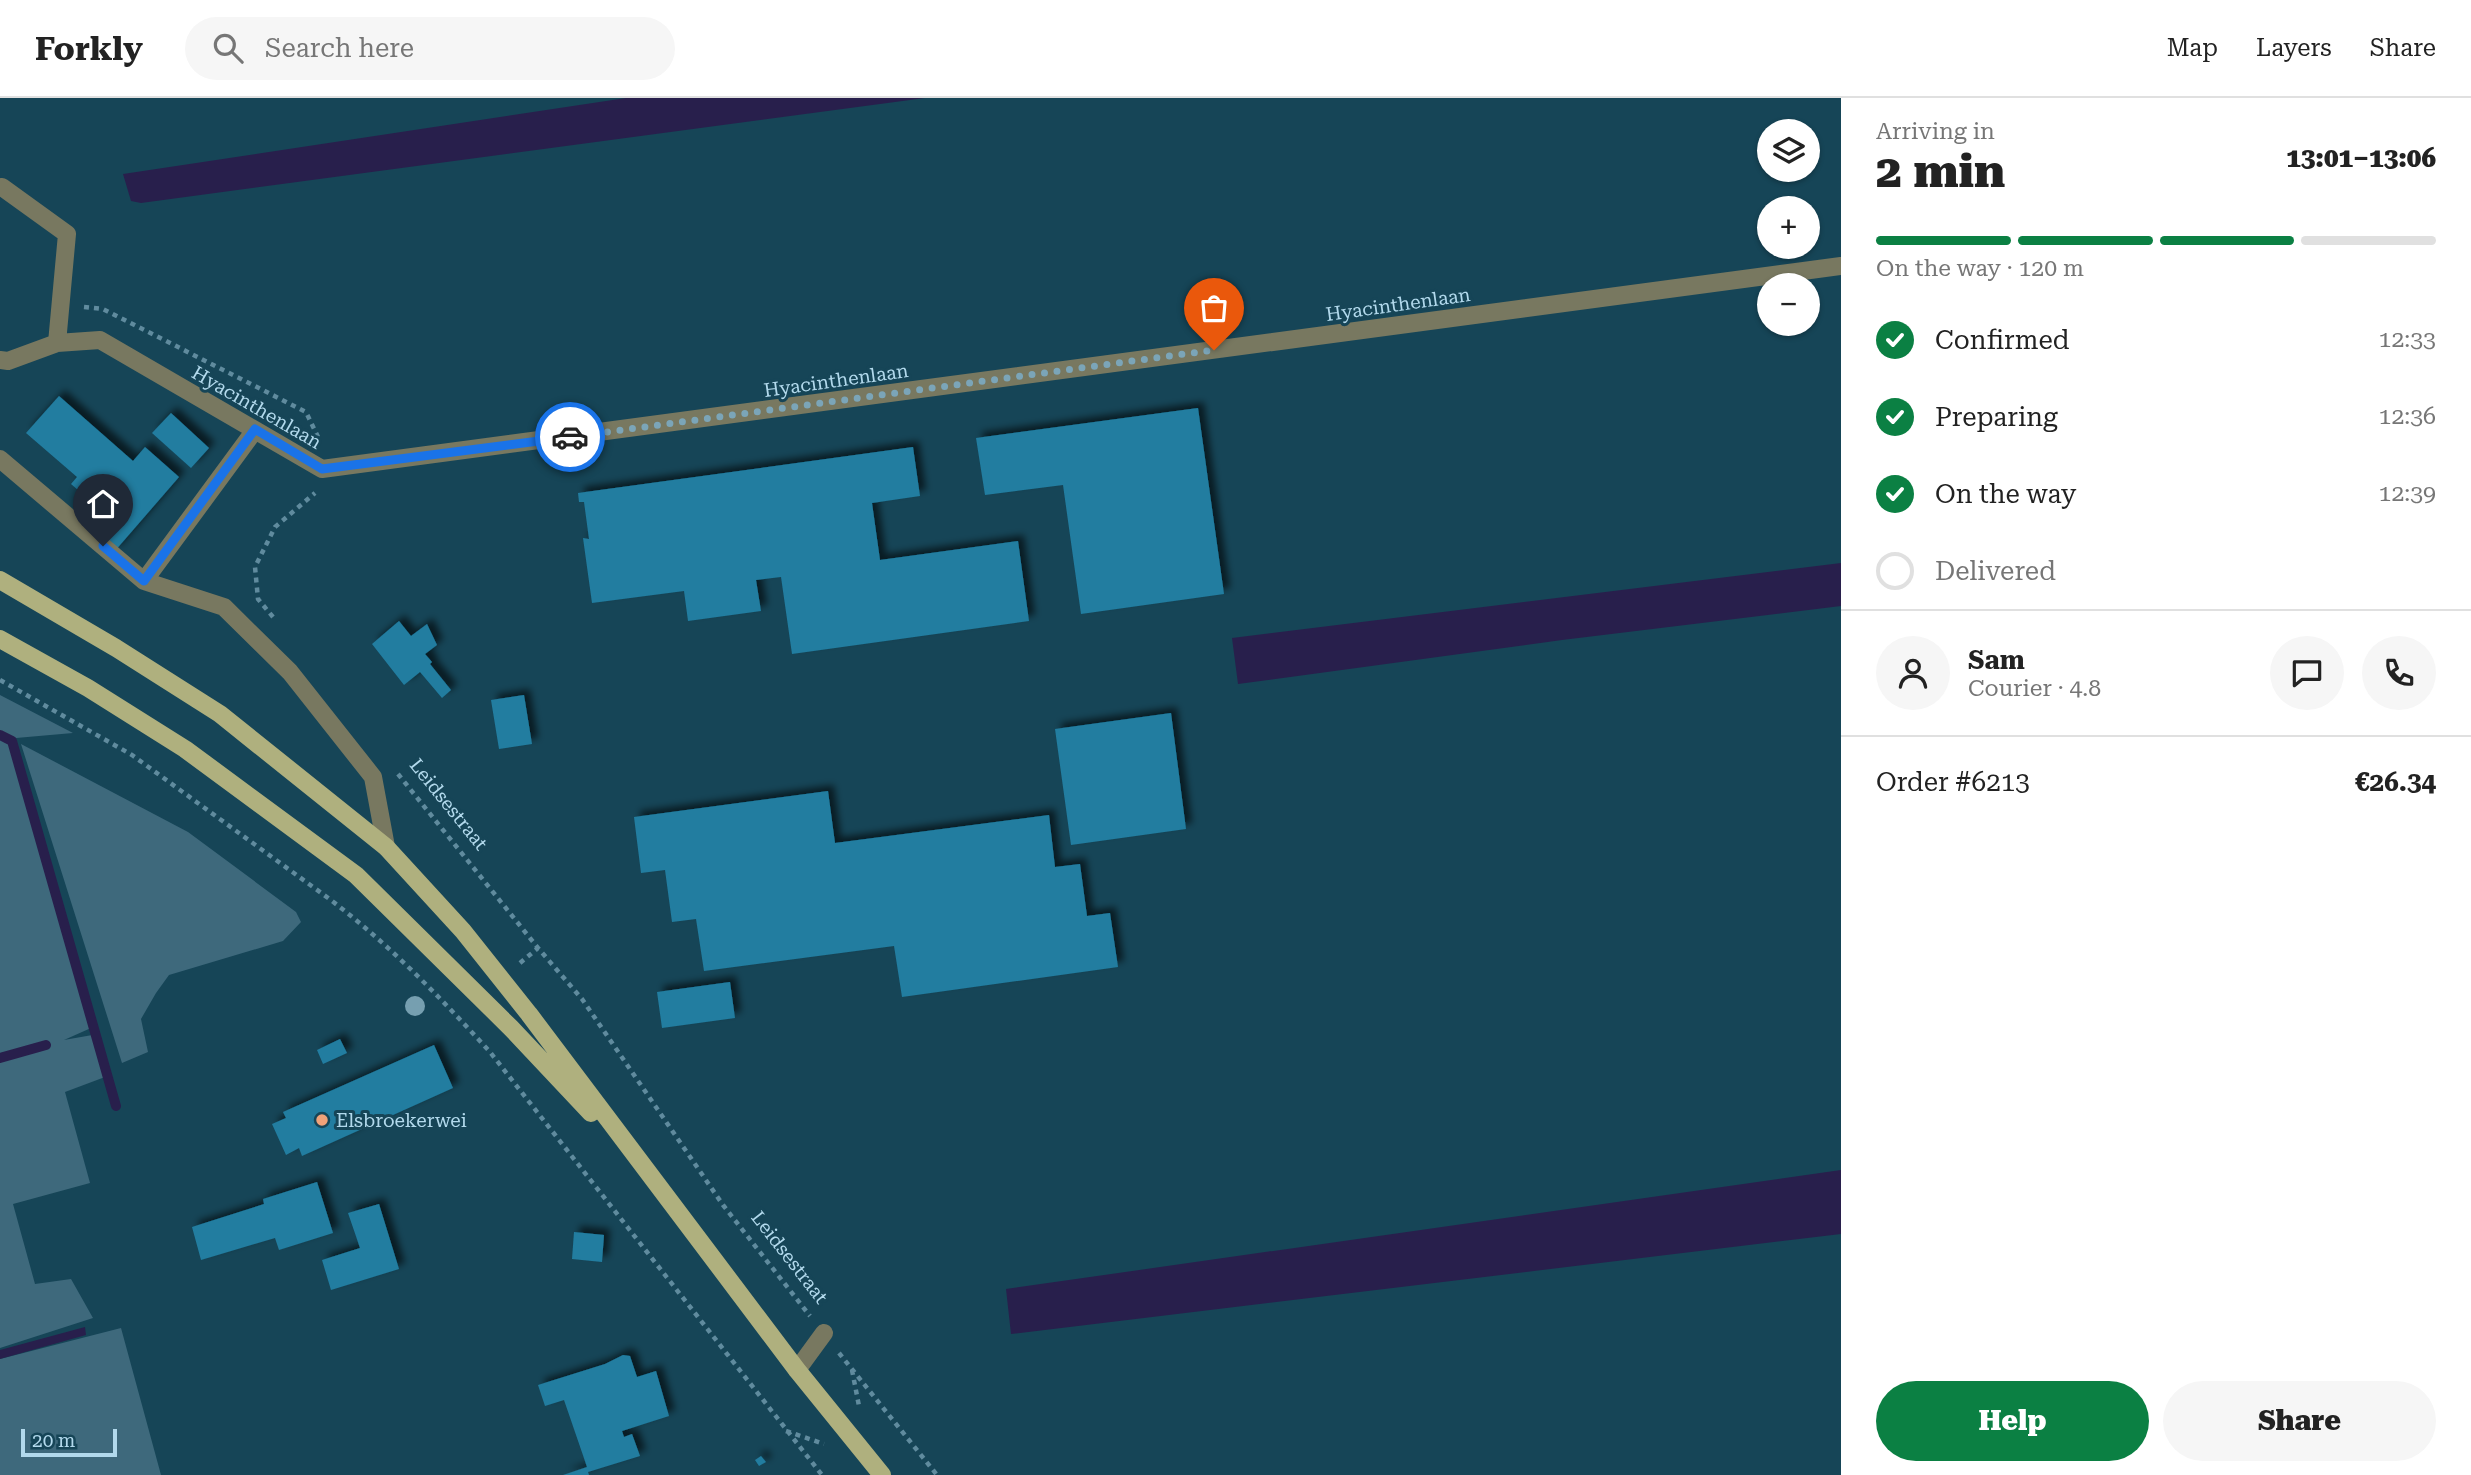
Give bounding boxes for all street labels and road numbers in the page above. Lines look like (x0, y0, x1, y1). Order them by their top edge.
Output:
street label: Hyacinthenlaan (1324, 283, 1472, 326)
street label: Hyacinthenlaan (762, 359, 910, 402)
street label: Hyacinthenlaan (188, 361, 326, 454)
street label: Leidsestraat (405, 754, 492, 855)
street label: Leidsestraat (746, 1207, 833, 1308)

